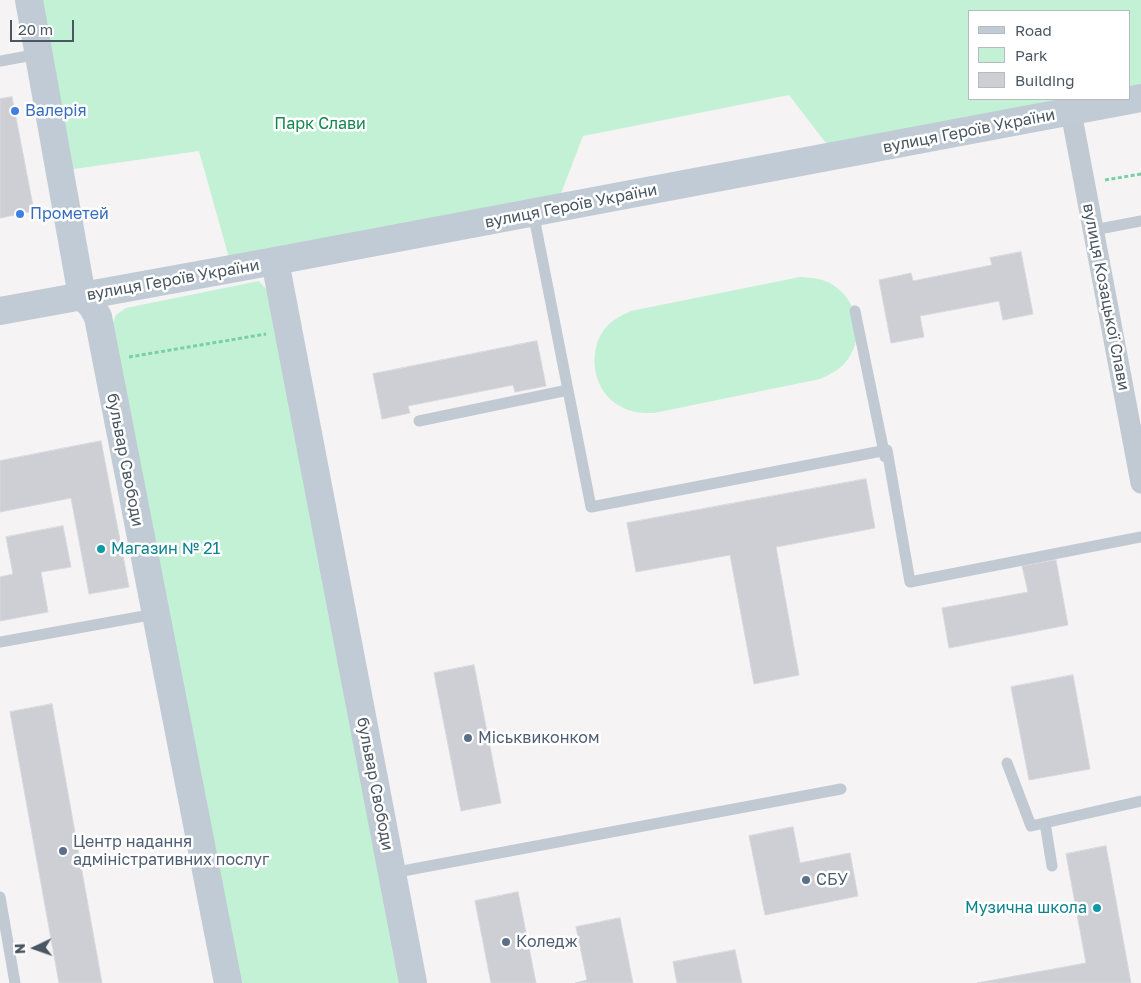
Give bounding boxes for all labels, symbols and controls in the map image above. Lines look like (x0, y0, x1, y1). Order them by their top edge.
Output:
scale bar (12, 10, 76, 42)
legend (968, 10, 1131, 100)
text: 20 m (18, 20, 53, 38)
text: Road (1015, 21, 1052, 39)
text: Park (1015, 46, 1047, 64)
text: Building (1015, 71, 1075, 89)
place label: Валерія (25, 101, 87, 121)
marker: Валерія (9, 105, 21, 117)
street label: вулиця Героїв України (881, 105, 1057, 157)
park label: Парк Слави (274, 114, 366, 134)
street label: вулиця Героїв України (483, 180, 659, 232)
street label: вулиця Козацької Слави (1078, 202, 1134, 392)
place label: Прометей (30, 204, 109, 224)
marker: Прометей (14, 208, 26, 220)
street label: вулиця Героїв України (85, 255, 261, 305)
street label: бульвар Свободи (103, 392, 147, 528)
place label: Магазин № 21 (111, 539, 220, 559)
marker: Магазин № 21 (95, 543, 107, 555)
street label: бульвар Свободи (353, 716, 397, 852)
place label: Міськвиконком (478, 728, 599, 748)
marker: Міськвиконком (462, 732, 474, 744)
place label: Центр надання адміністративних послуг (73, 832, 269, 870)
marker: Центр надання адміністративних послуг (57, 845, 69, 857)
place label: СБУ (816, 870, 848, 890)
marker: СБУ (800, 874, 812, 886)
place label: Музична школа (965, 898, 1087, 918)
marker: Музична школа (1091, 902, 1103, 914)
north arrow (10, 923, 60, 973)
place label: Коледж (516, 932, 577, 952)
marker: Коледж (500, 936, 512, 948)
text: N (11, 943, 28, 955)

